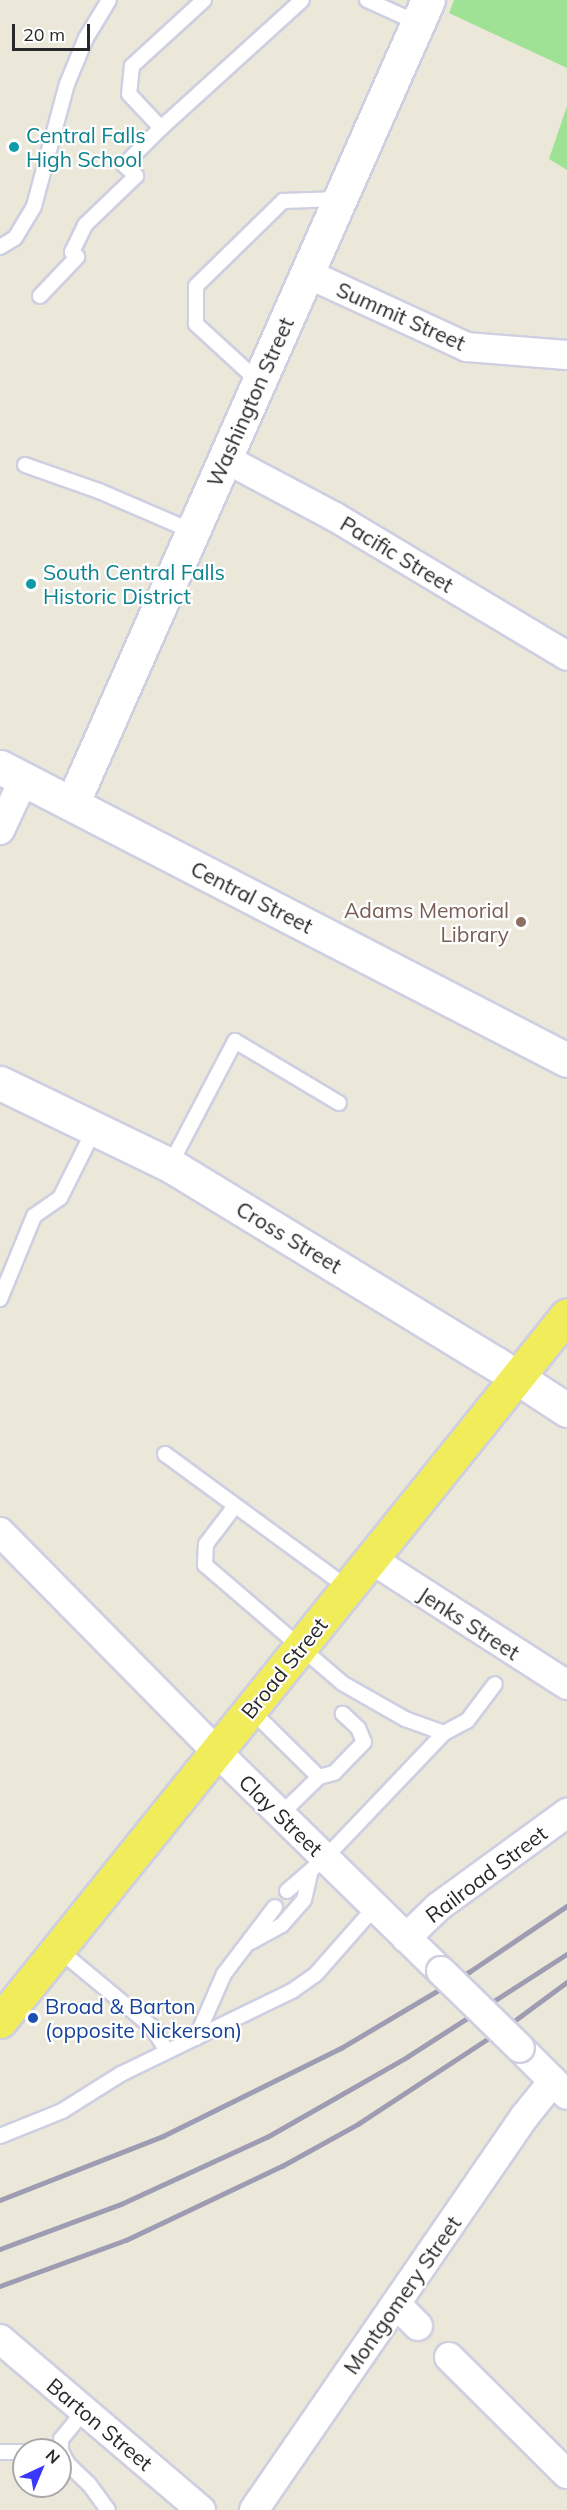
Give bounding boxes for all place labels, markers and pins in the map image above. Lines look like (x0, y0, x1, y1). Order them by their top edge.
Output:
place label: Central Falls High School (26, 122, 146, 172)
marker: Central Falls High School (7, 140, 21, 154)
place label: South Central Falls Historic District (43, 559, 225, 609)
marker: South Central Falls Historic District (24, 577, 38, 591)
place label: Adams Memorial Library (344, 897, 509, 947)
marker: Adams Memorial Library (514, 915, 528, 929)
place label: Broad & Barton (opposite Nickerson) (45, 1993, 242, 2043)
marker: Broad & Barton (opposite Nickerson) (26, 2011, 40, 2025)

